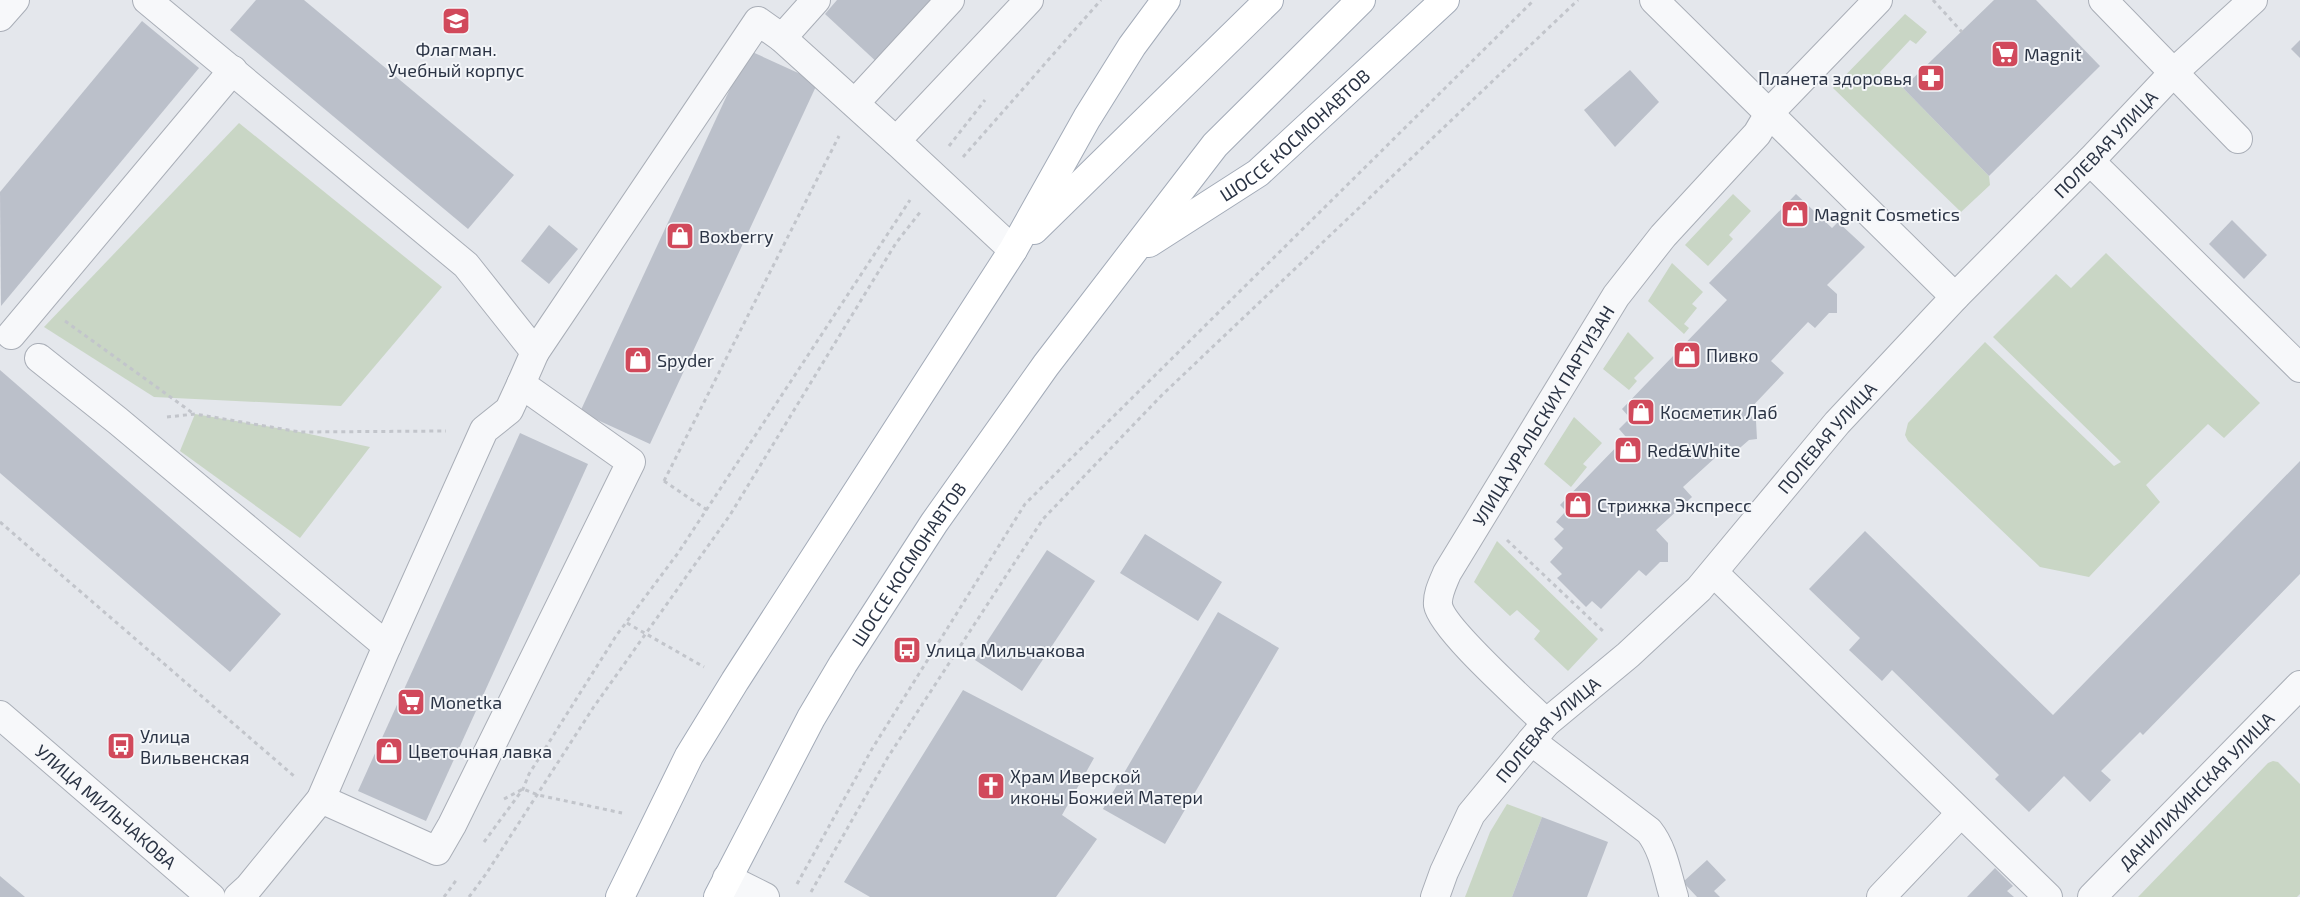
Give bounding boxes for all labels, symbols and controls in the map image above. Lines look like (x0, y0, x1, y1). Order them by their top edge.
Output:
school or university icon: Флагман. Учебный корпус (441, 6, 471, 36)
place label: Флагман. Учебный корпус (388, 38, 524, 81)
supermarket icon: Magnit (1990, 39, 2020, 69)
place label: Magnit (2024, 43, 2082, 65)
pharmacy icon: Планета здоровья (1916, 63, 1946, 93)
street label: ШОССЕ КОСМОНАВТОВ (1216, 64, 1374, 206)
place label: Планета здоровья (1758, 67, 1912, 89)
street label: ПОЛЕВАЯ УЛИЦА (2049, 85, 2162, 202)
shop icon: Magnit Cosmetics (1780, 199, 1810, 229)
place label: Magnit Cosmetics (1814, 203, 1960, 225)
shop icon: Boxberry (665, 221, 695, 251)
place label: Boxberry (699, 225, 774, 247)
street label: УЛИЦА УРАЛЬСКИХ ПАРТИЗАН (1468, 301, 1619, 530)
shop icon: Пивко (1672, 340, 1702, 370)
place label: Пивко (1706, 344, 1758, 366)
shop icon: Spyder (623, 345, 653, 375)
place label: Spyder (657, 349, 714, 371)
street label: ПОЛЕВАЯ УЛИЦА (1772, 377, 1881, 498)
shop icon: Косметик Лаб (1626, 397, 1656, 427)
place label: Косметик Лаб (1660, 401, 1778, 423)
shop icon: Red&White (1613, 435, 1643, 465)
place label: Red&White (1647, 439, 1740, 461)
street label: ШОССЕ КОСМОНАВТОВ (847, 478, 970, 650)
shop icon: Стрижка Экспресс (1563, 490, 1593, 520)
place label: Стрижка Экспресс (1597, 494, 1752, 516)
bus stop icon: Улица Мильчакова (892, 635, 922, 665)
place label: Улица Мильчакова (926, 639, 1085, 661)
street label: ПОЛЕВАЯ УЛИЦА (1491, 671, 1605, 787)
supermarket icon: Monetka (396, 687, 426, 717)
place label: Monetka (430, 691, 502, 713)
street label: ДАНИЛИХИНСКАЯ УЛИЦА (2114, 707, 2279, 874)
place label: Улица Вильвенская (140, 725, 250, 768)
bus stop icon: Улица Вильвенская (106, 731, 136, 761)
shop icon: Цветочная лавка (374, 736, 404, 766)
street label: УЛИЦА МИЛЬЧАКОВА (31, 740, 182, 874)
place label: Цветочная лавка (408, 740, 552, 762)
place label: Храм Иверской иконы Божией Матери (1010, 765, 1203, 808)
church icon: Храм Иверской иконы Божией Матери (976, 771, 1006, 801)

